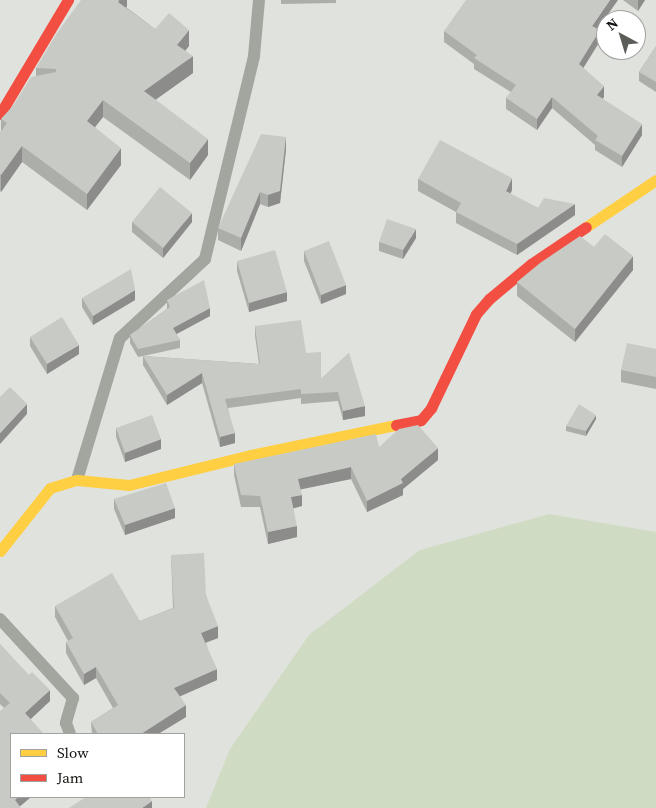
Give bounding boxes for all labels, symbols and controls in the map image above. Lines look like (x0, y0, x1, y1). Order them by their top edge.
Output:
north arrow (596, 10, 646, 60)
text: N (602, 13, 622, 35)
legend (10, 733, 185, 798)
text: Slow (57, 742, 89, 763)
text: Jam (57, 767, 83, 788)

